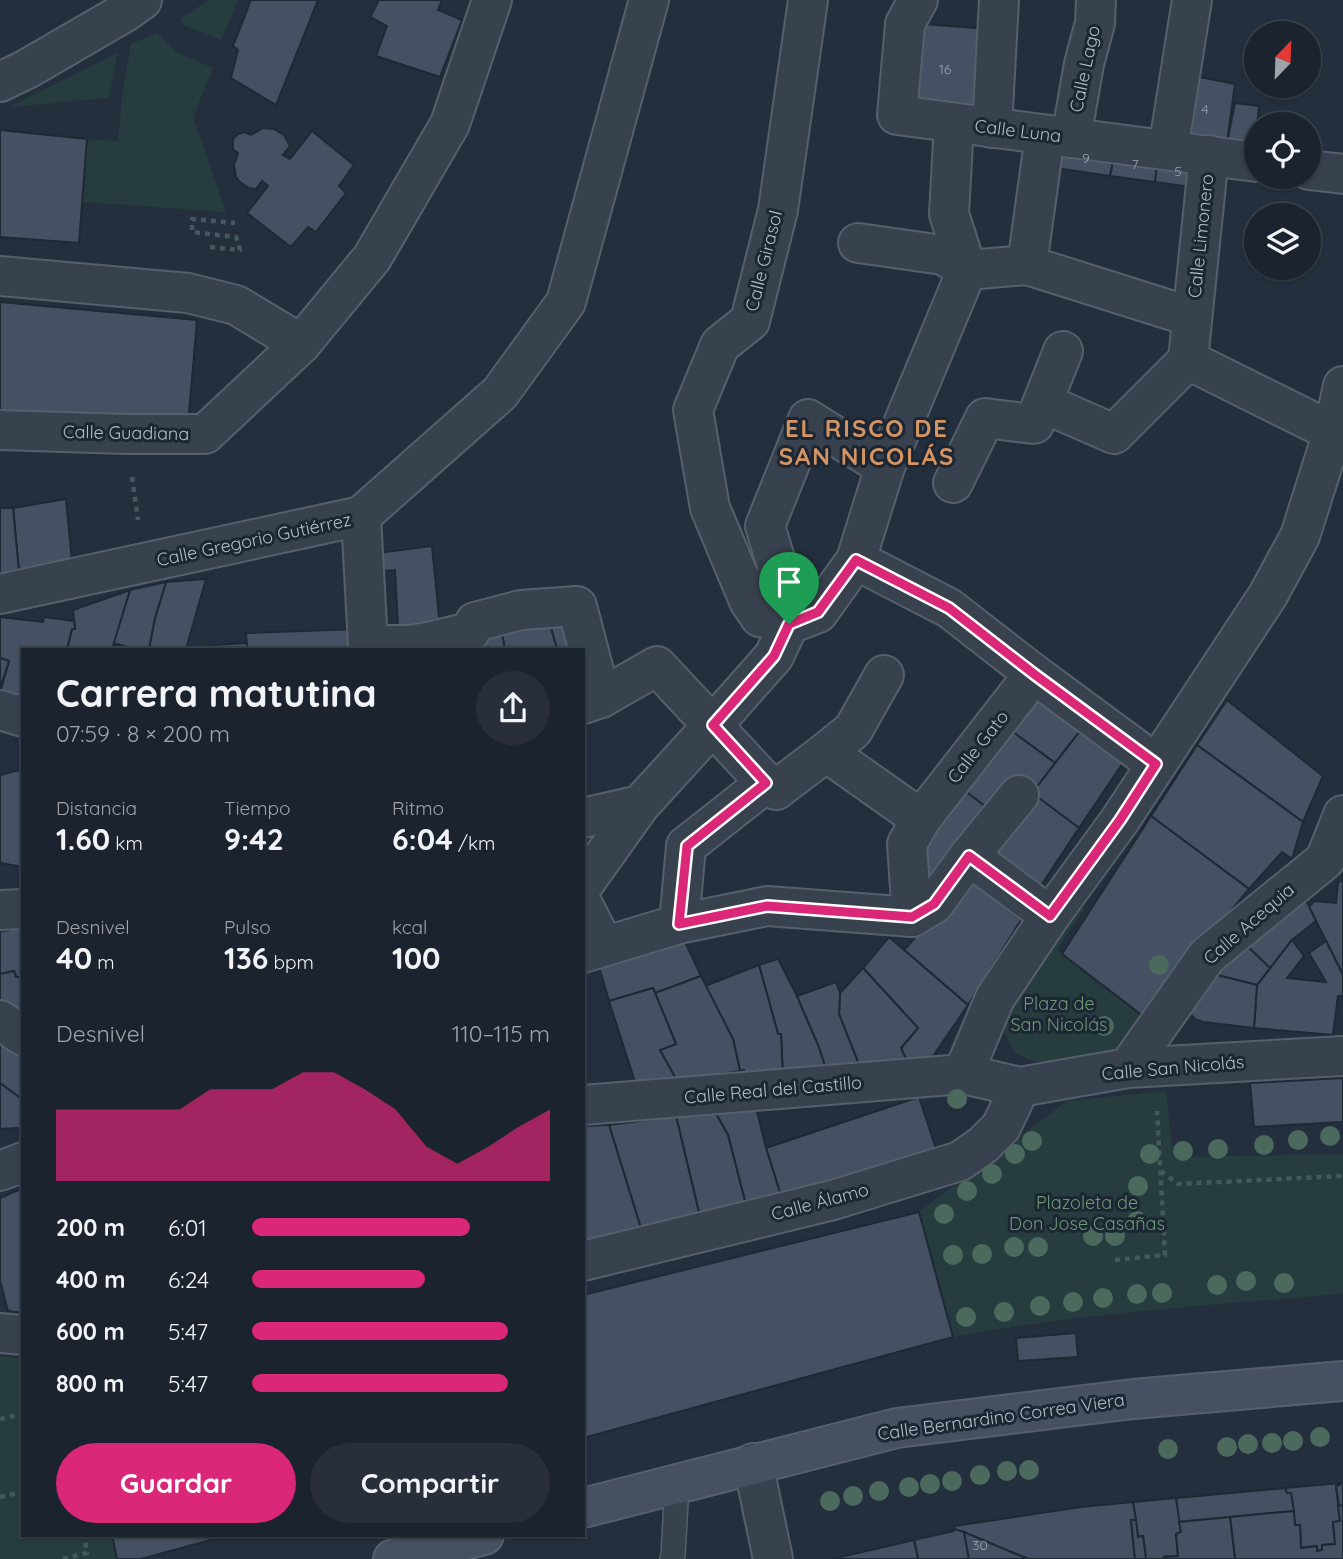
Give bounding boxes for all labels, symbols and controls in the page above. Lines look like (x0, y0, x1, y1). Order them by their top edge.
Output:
north arrow (1244, 21, 1321, 98)
map controls (1244, 21, 1321, 280)
street label: Calle Lago (1064, 23, 1105, 114)
house number: 16 (939, 60, 952, 78)
house number: 4 (1201, 100, 1209, 118)
button: locate (1244, 112, 1321, 189)
street label: Calle Luna (973, 114, 1063, 147)
house number: 9 (1082, 149, 1090, 167)
house number: 7 (1131, 155, 1139, 173)
house number: 5 (1174, 162, 1182, 180)
street label: Calle Limonero (1183, 173, 1218, 299)
button: layers (1244, 203, 1321, 280)
street label: Calle Girasol (740, 208, 787, 314)
district label: EL RISCO DE SAN NICOLÁS (779, 413, 955, 471)
street label: Calle Guadiana (63, 420, 189, 445)
street label: Calle Gregorio Gutiérrez (154, 508, 353, 571)
pin (759, 552, 819, 624)
icon: arrive (770, 563, 808, 601)
text: Carrera matutina (56, 669, 377, 717)
button: share (476, 671, 550, 745)
street label: Calle Gato (942, 706, 1013, 788)
text: 07:59 · 8 × 200 m (56, 719, 230, 748)
text: Distancia (56, 796, 137, 820)
text: Tiempo (224, 796, 291, 820)
text: Ritmo (392, 796, 444, 820)
text: 1.60 (56, 820, 110, 858)
text: 9:42 (224, 820, 284, 858)
text: 6:04 (392, 820, 453, 858)
text: km (110, 831, 143, 855)
text: /km (453, 831, 495, 855)
street label: Calle Acequia (1199, 878, 1299, 969)
text: Desnivel (56, 915, 130, 939)
text: Pulso (224, 915, 271, 939)
text: kcal (392, 915, 427, 939)
text: 40 (56, 939, 92, 977)
text: 136 (224, 939, 268, 977)
text: 100 (392, 939, 441, 977)
text: m (92, 950, 115, 974)
text: bpm (268, 950, 314, 974)
park label: Plaza de San Nicolás (1011, 992, 1107, 1036)
text: Desnivel (56, 1019, 145, 1048)
text: 110–115 m (452, 1019, 550, 1048)
street label: Calle San Nicolás (1101, 1050, 1245, 1085)
street label: Calle Real del Castillo (683, 1070, 863, 1109)
street label: Calle Álamo (769, 1177, 871, 1226)
park label: Plazoleta de Don Jose Casañas (1009, 1191, 1165, 1235)
text: 200 m (56, 1213, 125, 1242)
text: 6:01 (168, 1213, 207, 1242)
text: 400 m (56, 1265, 125, 1294)
text: 6:24 (168, 1265, 209, 1294)
text: 600 m (56, 1317, 125, 1346)
text: 5:47 (168, 1317, 208, 1346)
text: 800 m (56, 1369, 125, 1398)
text: 5:47 (168, 1369, 208, 1398)
street label: Calle Bernardino Correa Viera (876, 1388, 1126, 1445)
button: Guardar (56, 1443, 296, 1523)
button: Compartir (310, 1443, 550, 1523)
house number: 30 (972, 1536, 988, 1554)

